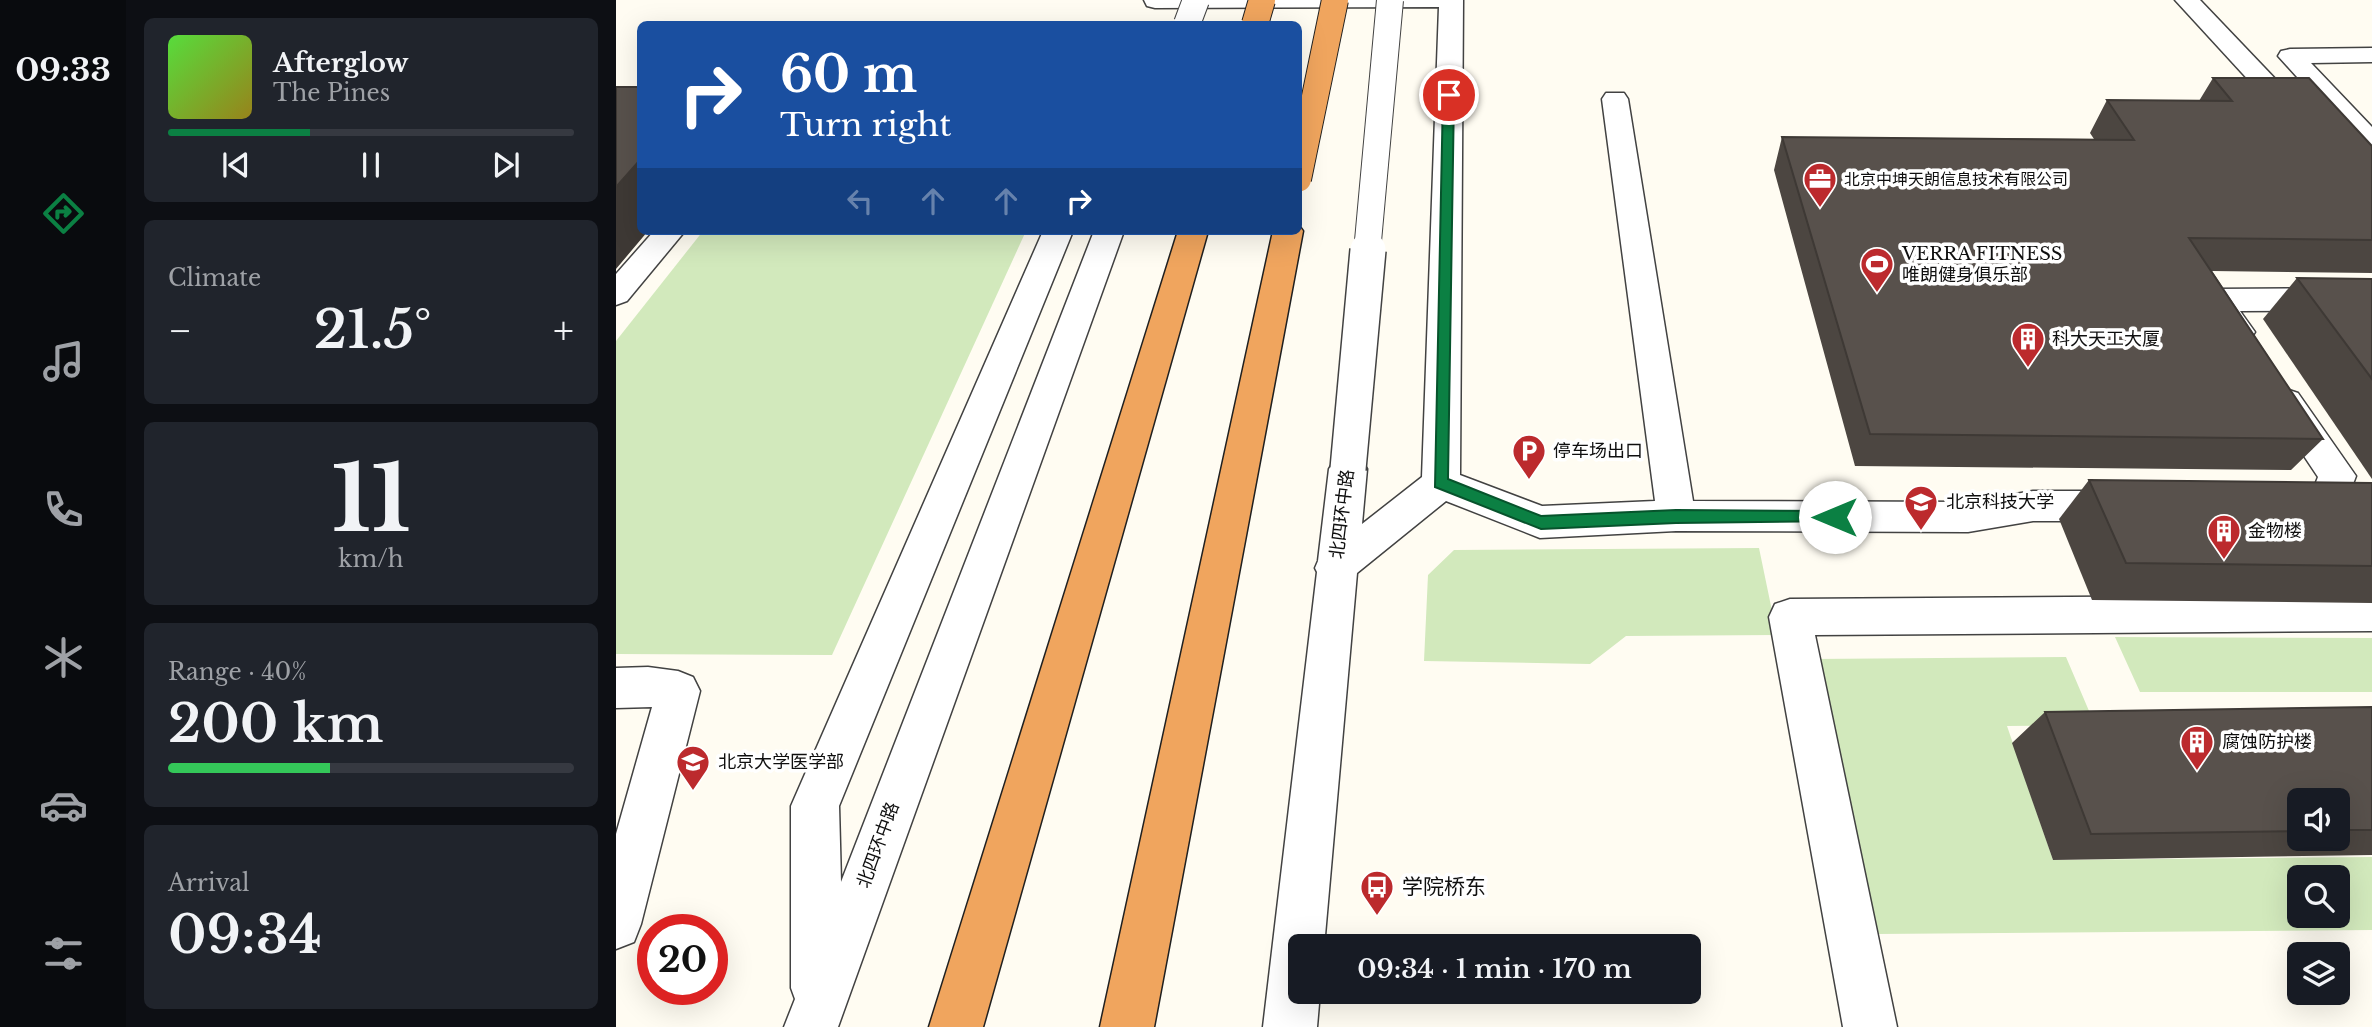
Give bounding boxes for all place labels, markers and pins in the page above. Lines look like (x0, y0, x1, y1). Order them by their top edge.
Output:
pin (1419, 65, 1479, 125)
office icon: 北京中坤天朗信息技术有限公司 (1801, 160, 1839, 209)
place label: 北京中坤天朗信息技术有限公司 (1844, 169, 2068, 189)
place label: VERRA FITNESS 唯朗健身俱乐部 (1901, 243, 2062, 286)
sports icon: VERRA FITNESS 唯朗健身俱乐部 (1858, 245, 1896, 294)
building icon: 科大天工大厦 (2009, 320, 2047, 369)
place label: 科大天工大厦 (2052, 328, 2160, 350)
parking icon: 停车场出口 (1510, 432, 1548, 481)
place label: 停车场出口 (1553, 440, 1643, 462)
school or university icon: 北京科技大学 (1902, 483, 1940, 532)
place label: 北京科技大学 (1946, 491, 2054, 513)
building icon: 金物楼 (2205, 512, 2243, 561)
place label: 金物楼 (2248, 520, 2302, 542)
building icon: 腐蚀防护楼 (2178, 723, 2216, 772)
place label: 腐蚀防护楼 (2222, 731, 2312, 753)
school or university icon: 北京大学医学部 (674, 743, 712, 792)
place label: 北京大学医学部 (718, 751, 844, 773)
bus stop icon: 学院桥东 (1358, 868, 1396, 917)
place label: 学院桥东 (1402, 874, 1486, 900)

